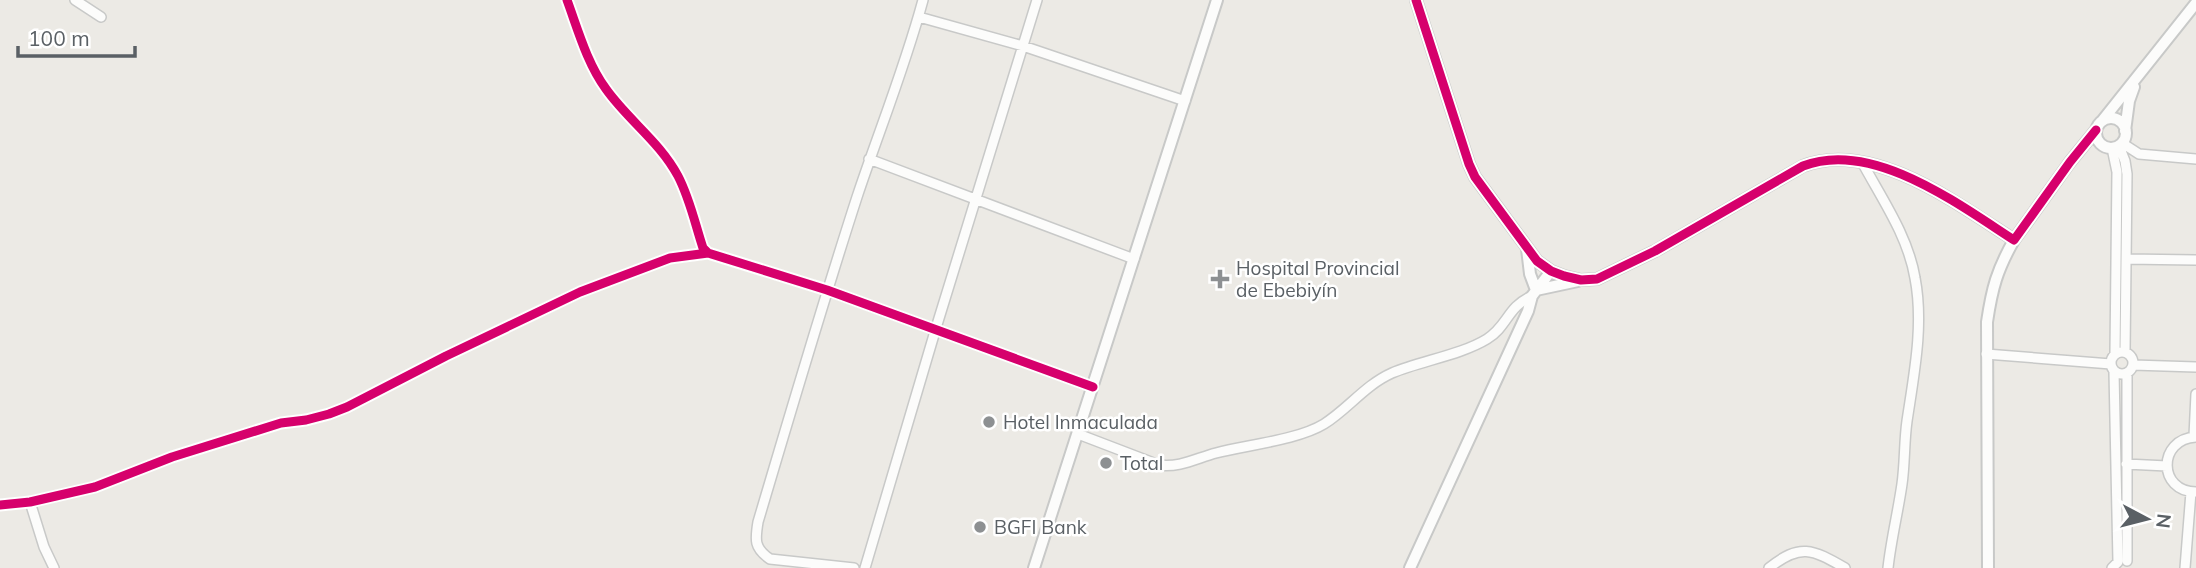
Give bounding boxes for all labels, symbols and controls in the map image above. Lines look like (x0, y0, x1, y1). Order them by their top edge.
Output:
scale bar (18, 14, 135, 58)
text: 100 m (28, 25, 90, 51)
place label: Hospital Provincial de Ebebiyín (1236, 256, 1400, 302)
marker: Hospital Provincial de Ebebiyín (1210, 269, 1230, 289)
place label: Hotel Inmaculada (1003, 410, 1158, 434)
marker: Hotel Inmaculada (981, 414, 997, 430)
place label: Total (1120, 451, 1163, 475)
marker: Total (1098, 455, 1114, 471)
north arrow (2112, 484, 2182, 554)
text: N (2151, 512, 2177, 530)
place label: BGFI Bank (994, 515, 1087, 539)
marker: BGFI Bank (972, 519, 988, 535)

